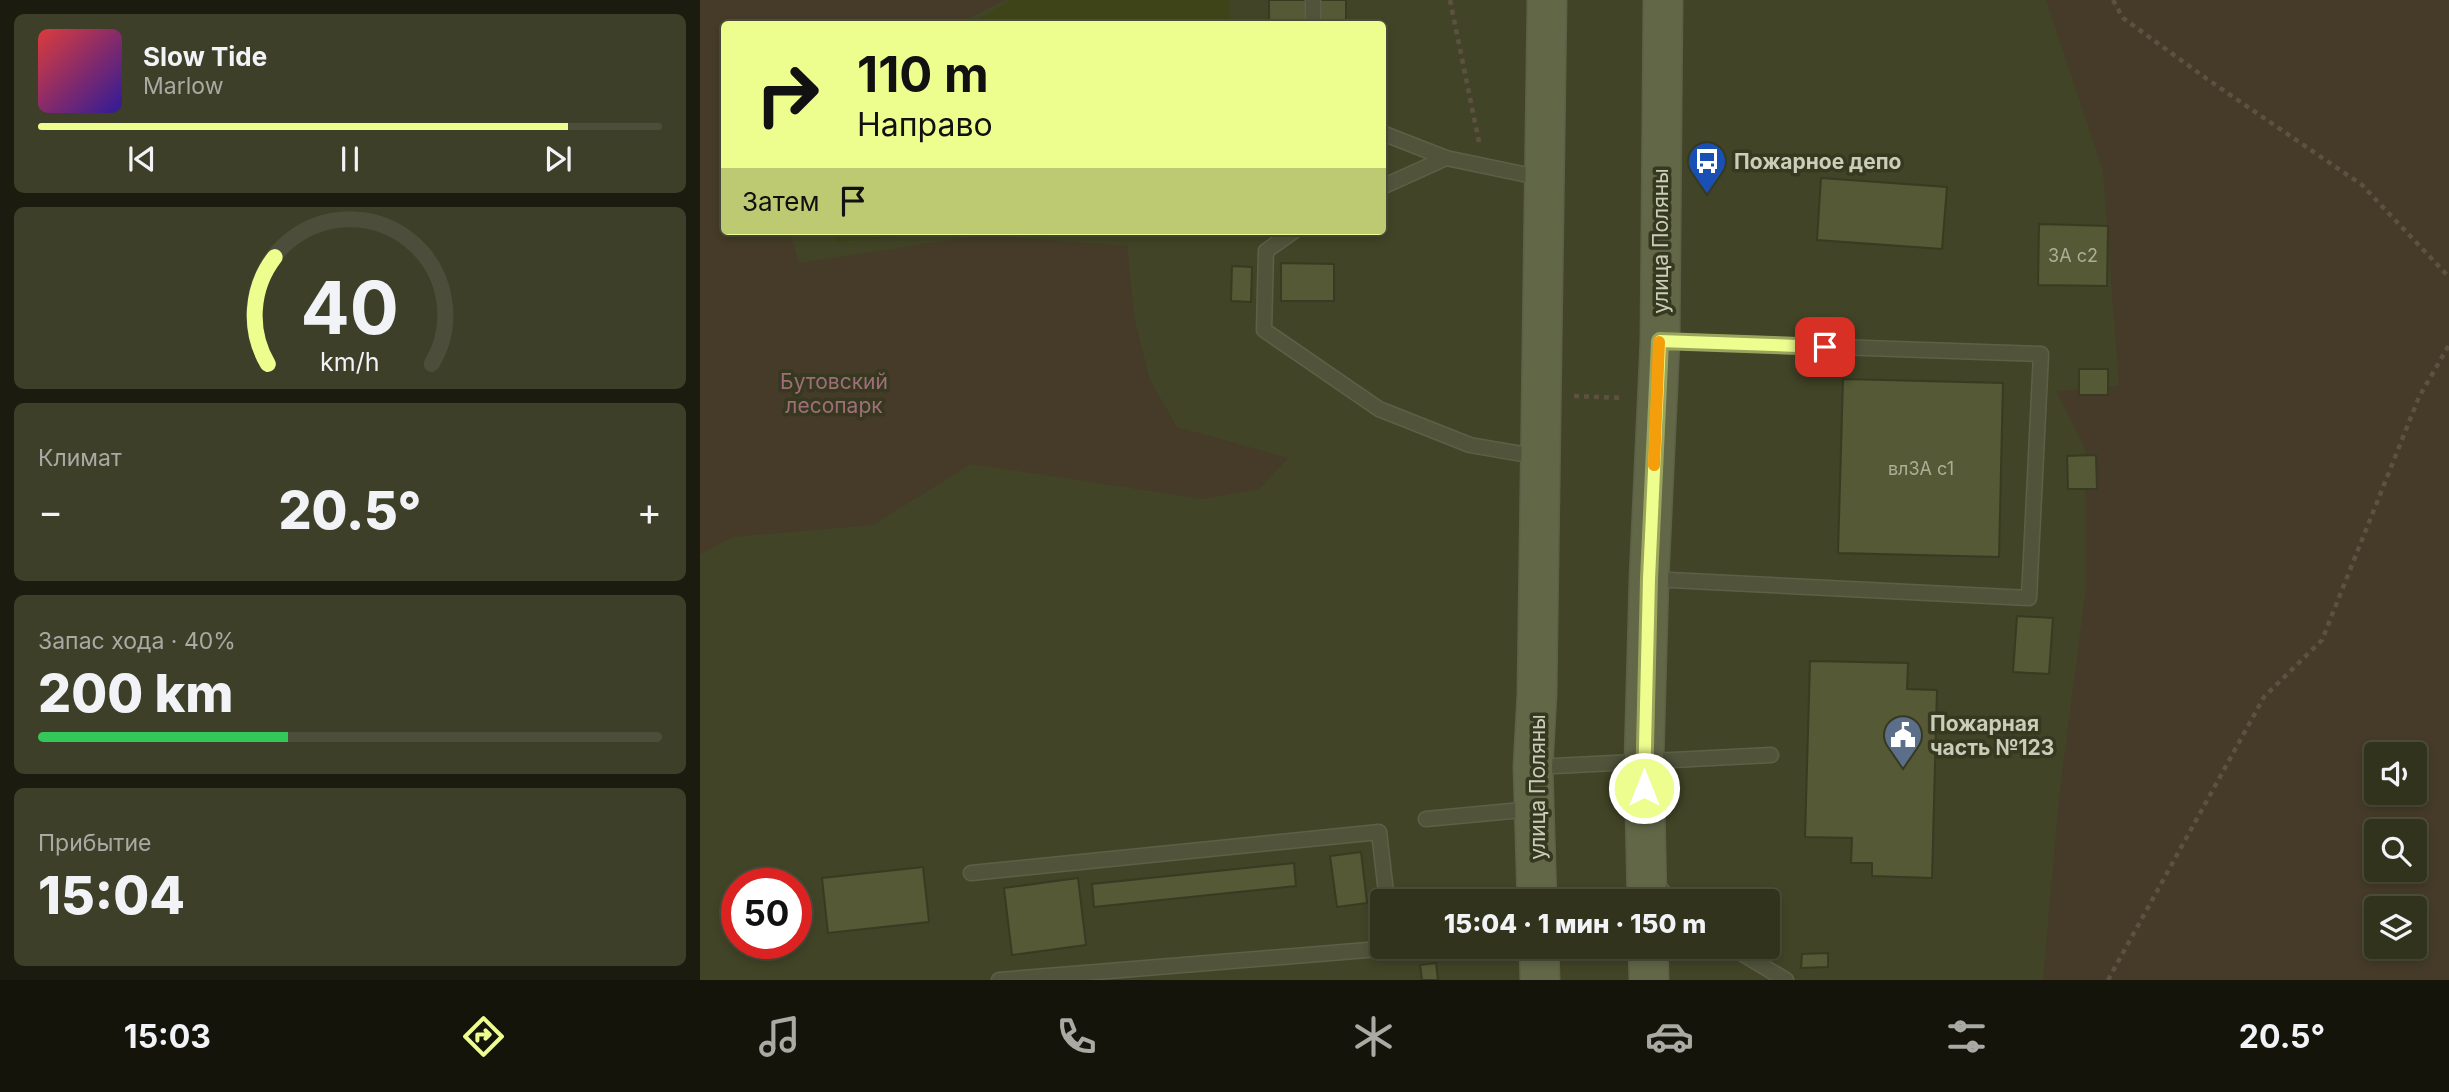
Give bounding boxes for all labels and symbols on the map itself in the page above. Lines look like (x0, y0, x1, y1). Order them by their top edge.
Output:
bus stop icon: Пожарное депо (1686, 140, 1728, 195)
place label: Пожарное депо (1734, 149, 1902, 174)
street label: улица Поляны (1648, 168, 1673, 314)
house number: 3А с2 (2048, 245, 2098, 266)
pin (1795, 317, 1855, 377)
park label: Бутовский лесопарк (780, 369, 888, 418)
house number: вл3А с1 (1888, 458, 1954, 479)
place label: Пожарная часть №123 (1930, 711, 2054, 760)
street label: улица Поляны (1525, 714, 1550, 860)
public building icon: Пожарная часть №123 (1882, 714, 1924, 769)
position arrow (1607, 751, 1681, 825)
speed limit sign: 50 (721, 868, 812, 959)

